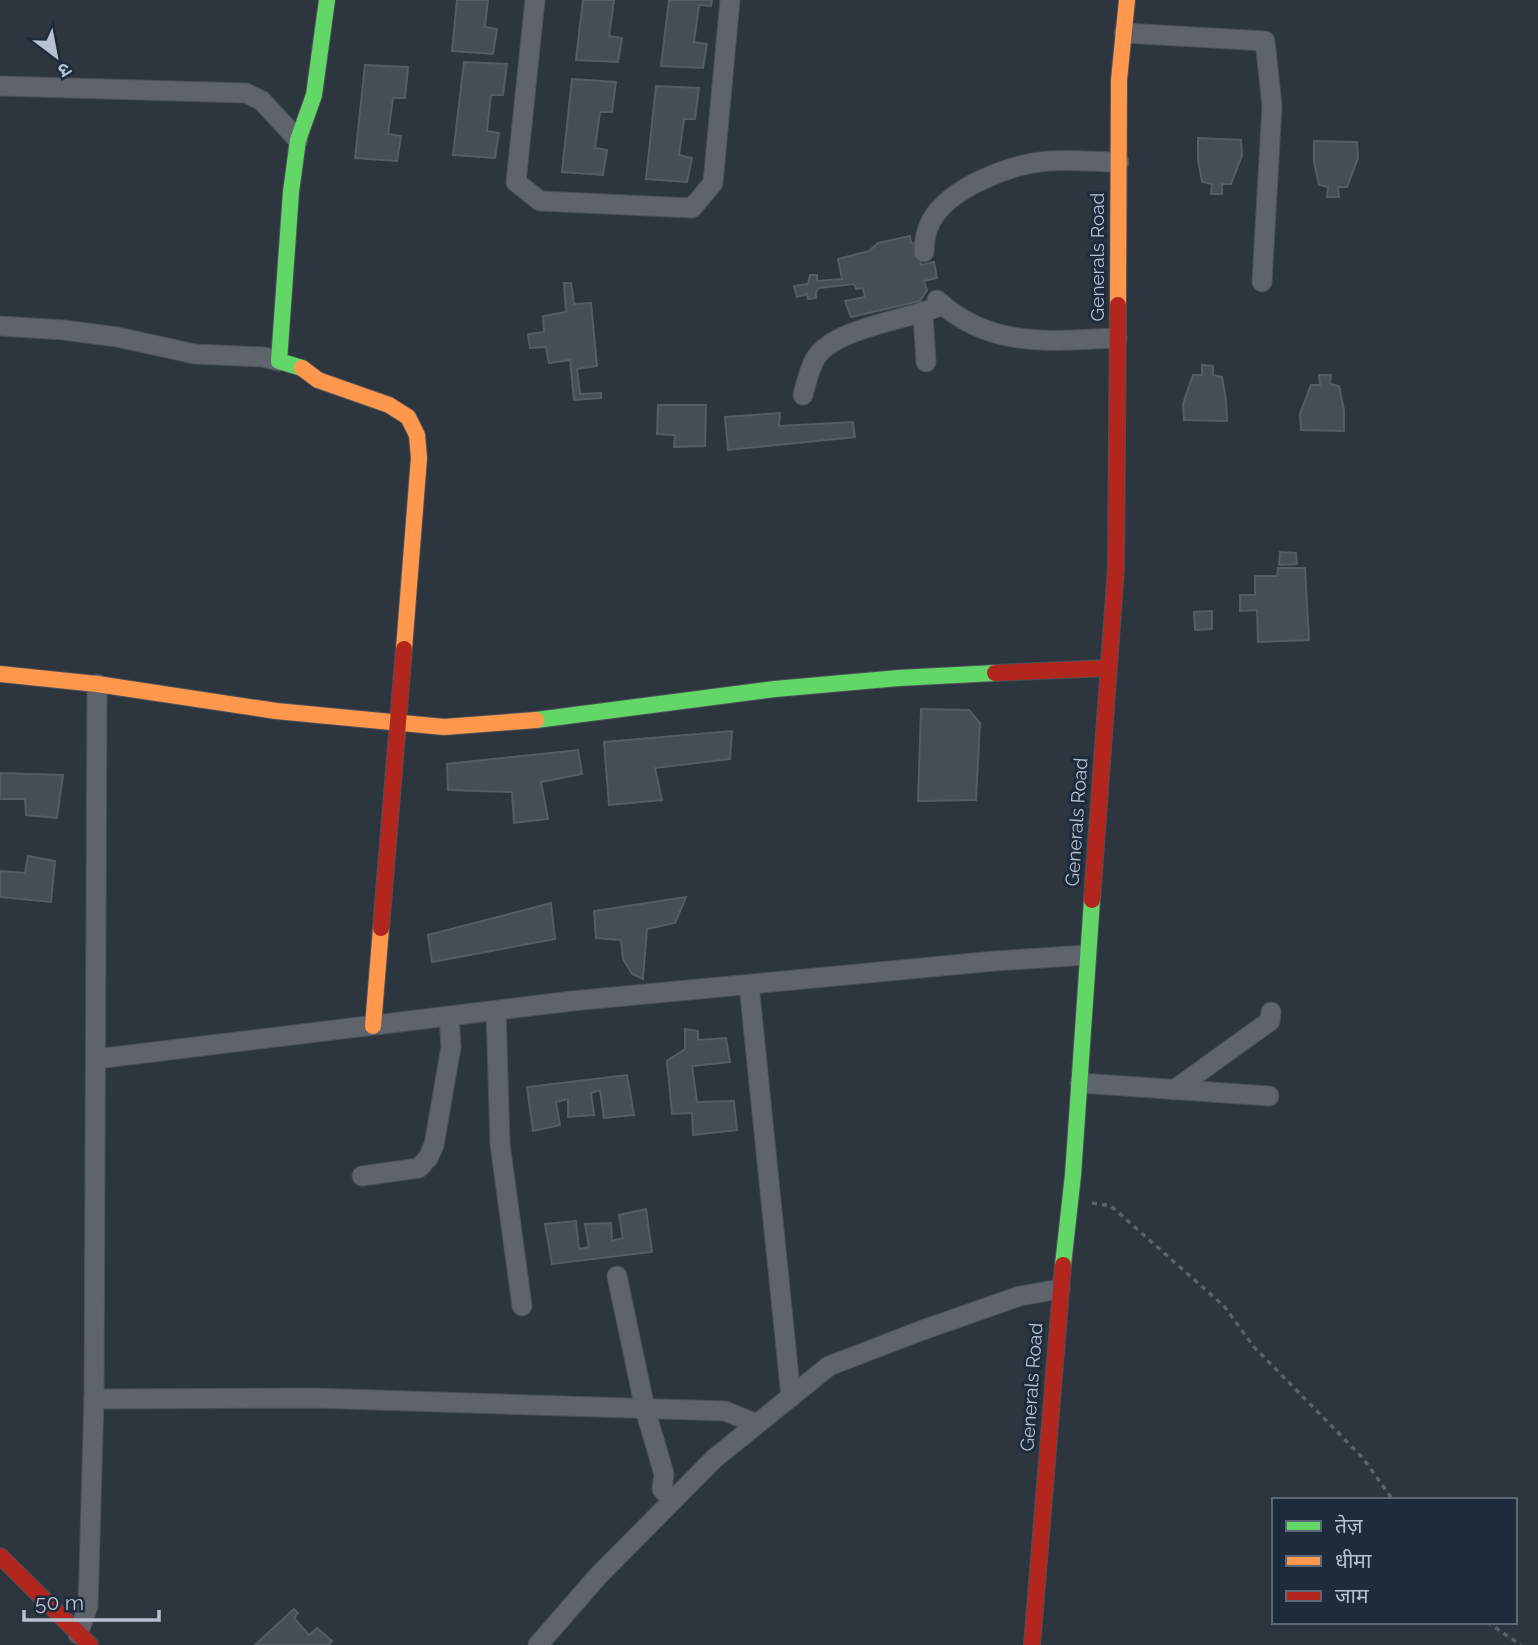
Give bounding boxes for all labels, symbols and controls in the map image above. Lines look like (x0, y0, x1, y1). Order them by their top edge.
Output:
north arrow (21, 21, 91, 91)
text: उ (54, 58, 76, 83)
street label: Generals Road (1086, 193, 1108, 321)
street label: Generals Road (1061, 757, 1091, 887)
street label: Generals Road (1016, 1322, 1046, 1452)
legend (1272, 1498, 1517, 1624)
text: तेज़ (1335, 1513, 1363, 1538)
text: धीमा (1335, 1548, 1372, 1573)
scale bar (24, 1578, 159, 1622)
text: जाम (1335, 1583, 1369, 1608)
text: 50 m (35, 1590, 84, 1615)

